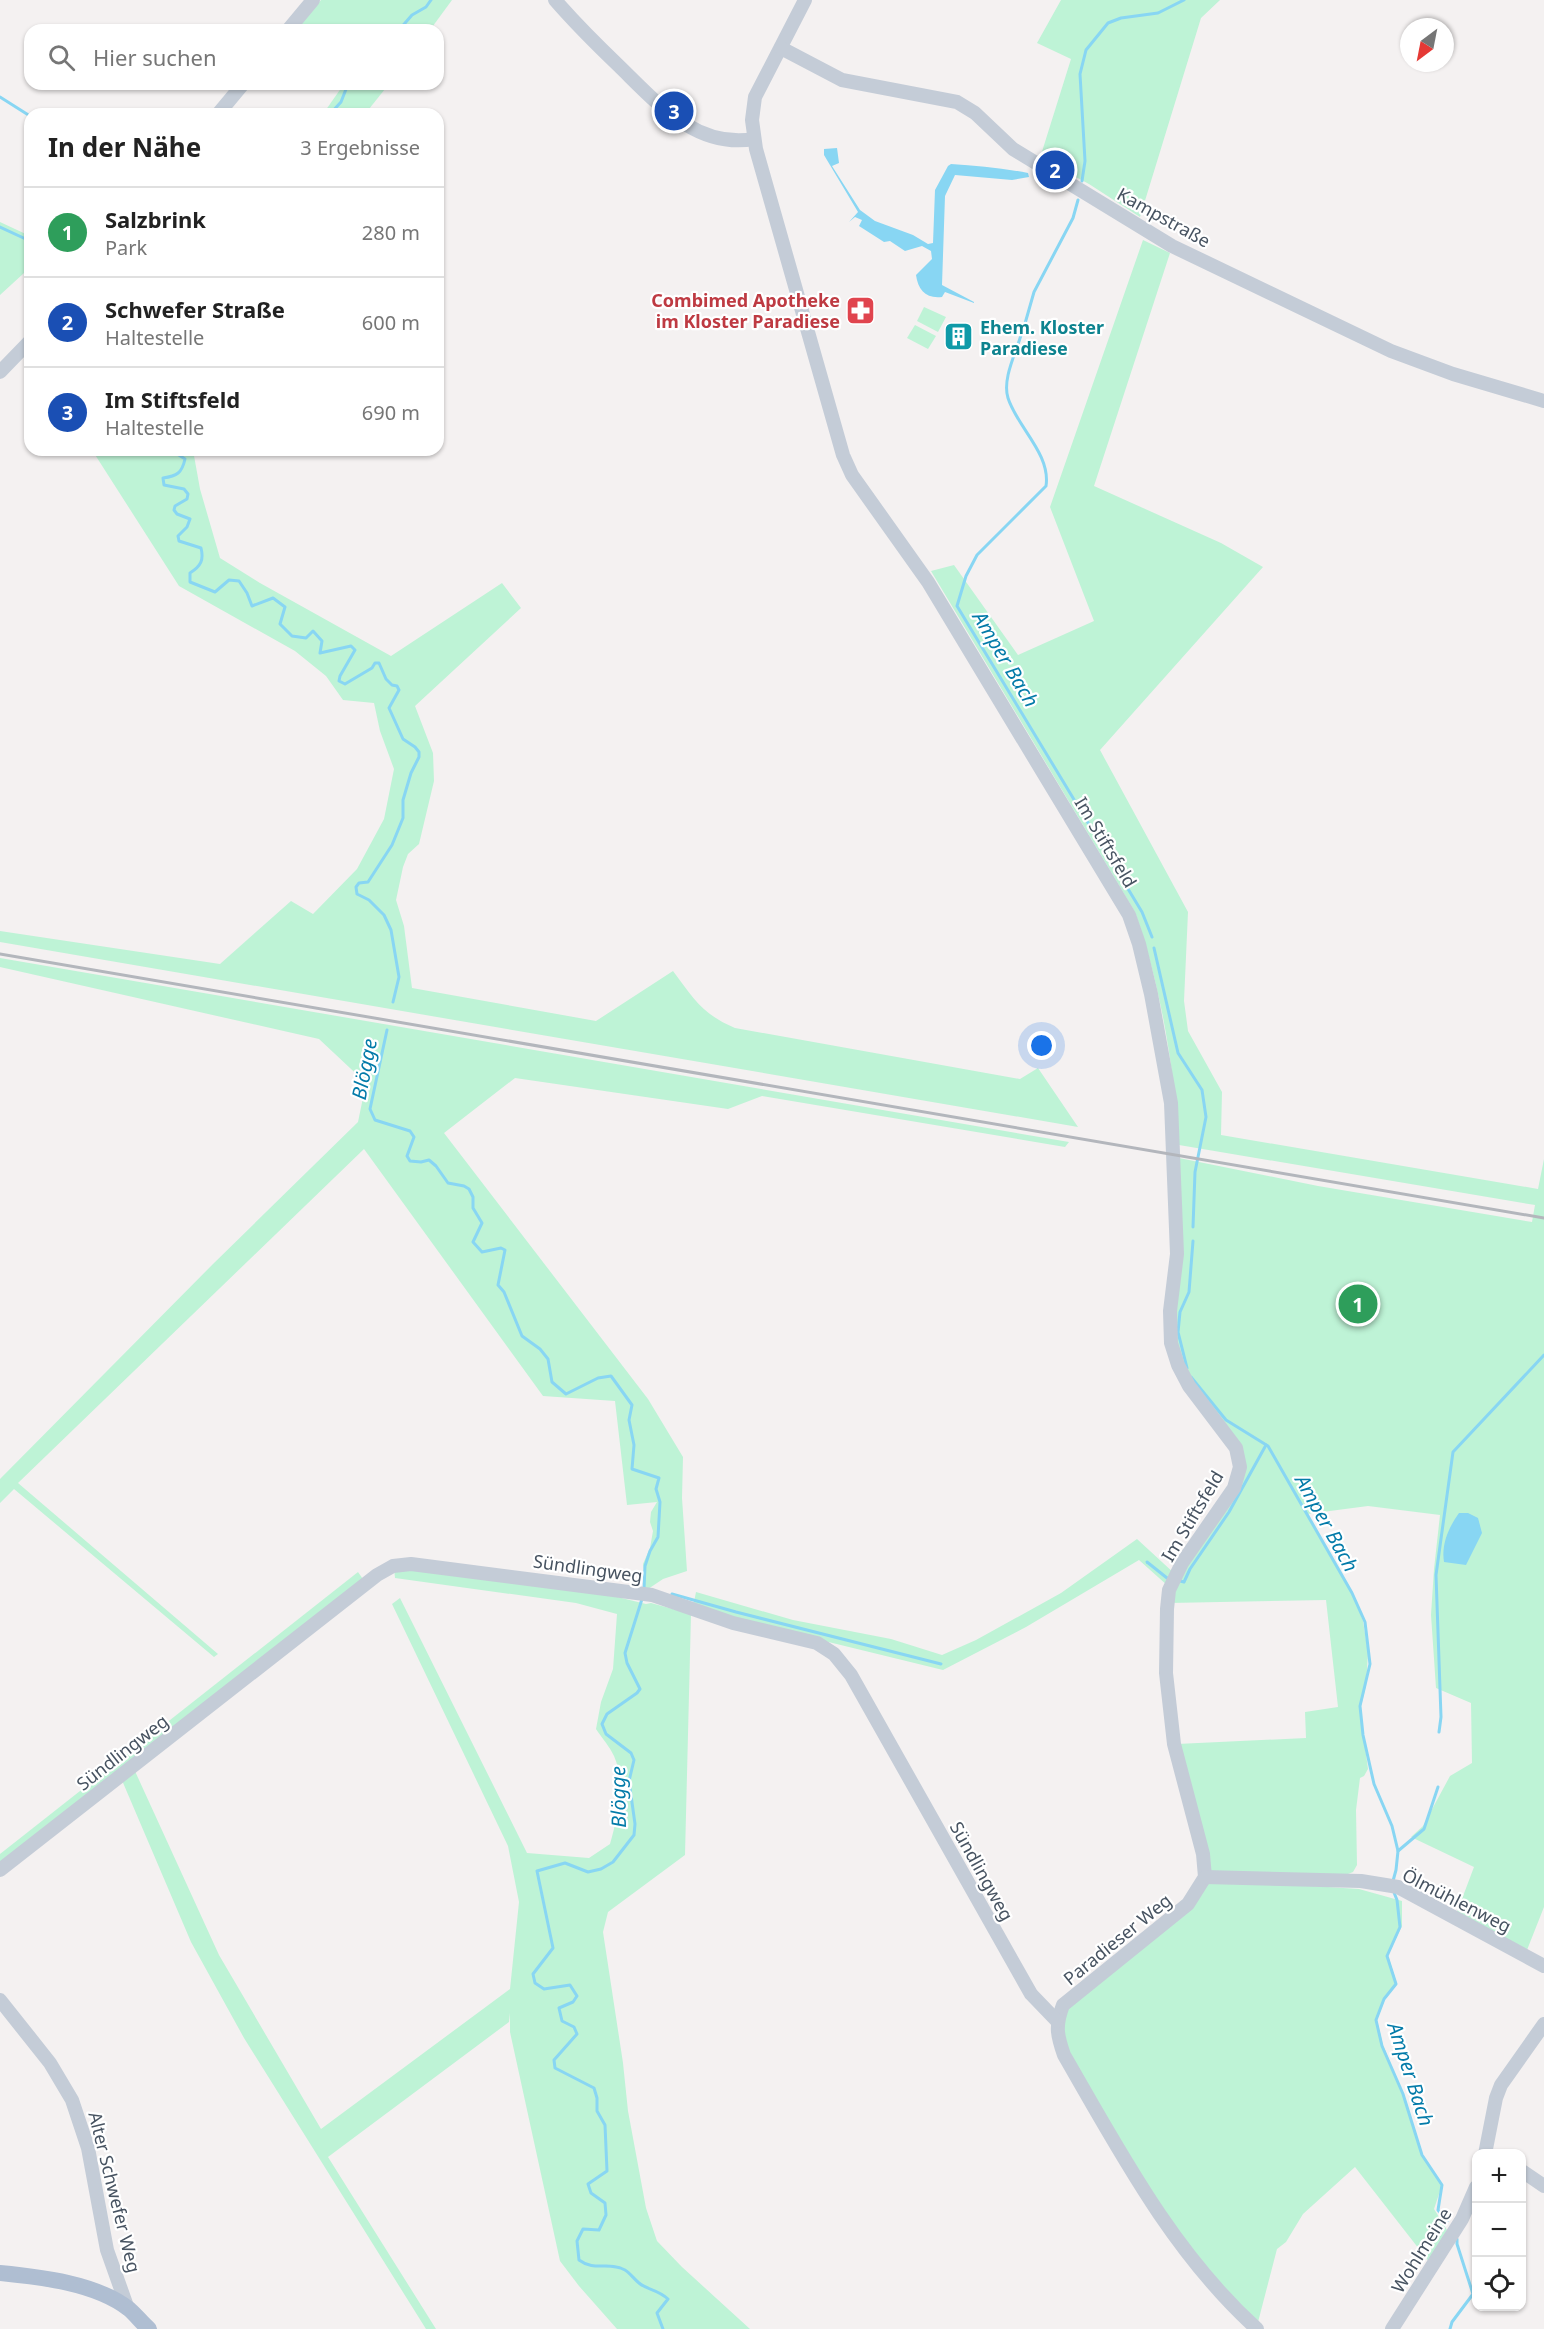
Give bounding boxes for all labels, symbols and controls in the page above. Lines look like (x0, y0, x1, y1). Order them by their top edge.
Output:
north arrow (1400, 18, 1454, 72)
search box (24, 24, 444, 90)
icon: search (45, 41, 78, 74)
text: Hier suchen (93, 42, 217, 72)
pin: 3 (654, 88, 694, 134)
text: In der Nähe (48, 129, 201, 165)
text: 3 Ergebnisse (300, 134, 420, 161)
pin: 2 (1036, 148, 1074, 192)
street label: Kampstraße (1113, 182, 1215, 252)
text: Salzbrink (105, 204, 206, 234)
text: 1 (62, 219, 73, 246)
text: 280 m (362, 219, 420, 246)
text: Park (105, 234, 147, 261)
place label: Combimed Apotheke im Kloster Paradiese (651, 288, 840, 333)
text: Schwefer Straße (105, 294, 285, 324)
pharmacy icon: Combimed Apotheke im Kloster Paradiese (845, 294, 877, 326)
text: 2 (62, 309, 73, 336)
text: 600 m (362, 309, 420, 336)
place label: Ehem. Kloster Paradiese (980, 315, 1104, 360)
building icon: Ehem. Kloster Paradiese (943, 321, 975, 353)
text: Haltestelle (105, 324, 204, 351)
text: Im Stiftsfeld (105, 384, 240, 414)
text: 3 (62, 399, 73, 426)
text: 690 m (362, 399, 420, 426)
text: Haltestelle (105, 414, 204, 441)
water label: Amper Bach (966, 604, 1045, 712)
street label: Im Stiftsfeld (1069, 792, 1143, 892)
your location (1027, 1031, 1056, 1060)
water label: Blögge (345, 1036, 383, 1102)
pin: 1 (1338, 1282, 1378, 1326)
street label: Im Stiftsfeld (1155, 1466, 1229, 1566)
water label: Amper Bach (1288, 1468, 1365, 1577)
street label: Sündlingweg (532, 1548, 644, 1588)
street label: Sündlingweg (71, 1709, 173, 1795)
water label: Blögge (604, 1766, 632, 1828)
street label: Sündlingweg (945, 1817, 1019, 1925)
street label: Ölmühlenweg (1399, 1862, 1515, 1938)
street label: Paradieser Weg (1058, 1888, 1176, 1990)
water label: Amper Bach (1381, 2017, 1440, 2129)
street label: Alter Schwefer Weg (83, 2109, 147, 2275)
map controls (1472, 2149, 1526, 2311)
button: + (1472, 2149, 1526, 2203)
street label: Wohlmeine (1385, 2203, 1457, 2297)
button: − (1472, 2203, 1526, 2257)
button: locate (1472, 2257, 1526, 2311)

